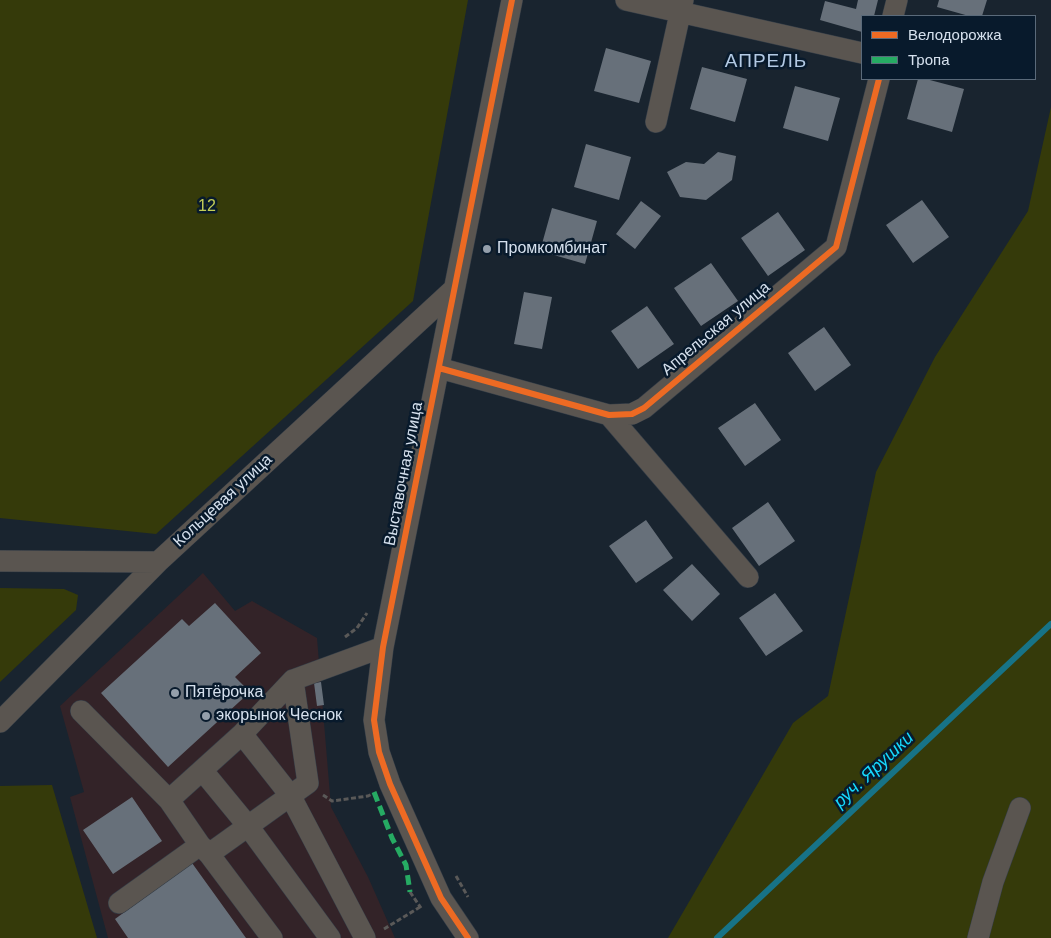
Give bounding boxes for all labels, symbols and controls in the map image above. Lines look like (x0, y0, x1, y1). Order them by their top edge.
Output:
legend (861, 15, 1036, 80)
text: Велодорожка (908, 26, 1002, 43)
district label: АПРЕЛЬ (724, 51, 808, 73)
text: Тропа (908, 51, 949, 68)
park label: 12 (198, 197, 216, 217)
place label: Промкомбинат (497, 239, 607, 259)
marker: Промкомбинат (481, 243, 493, 255)
street label: Апрельская улица (658, 278, 774, 380)
street label: Выставочная улица (381, 400, 427, 548)
street label: Кольцевая улица (170, 450, 276, 552)
place label: Пятёрочка (185, 683, 263, 703)
marker: Пятёрочка (169, 687, 181, 699)
place label: экорынок Чеснок (216, 706, 342, 726)
marker: экорынок Чеснок (200, 710, 212, 722)
water label: руч. Ярушки (829, 727, 919, 813)

